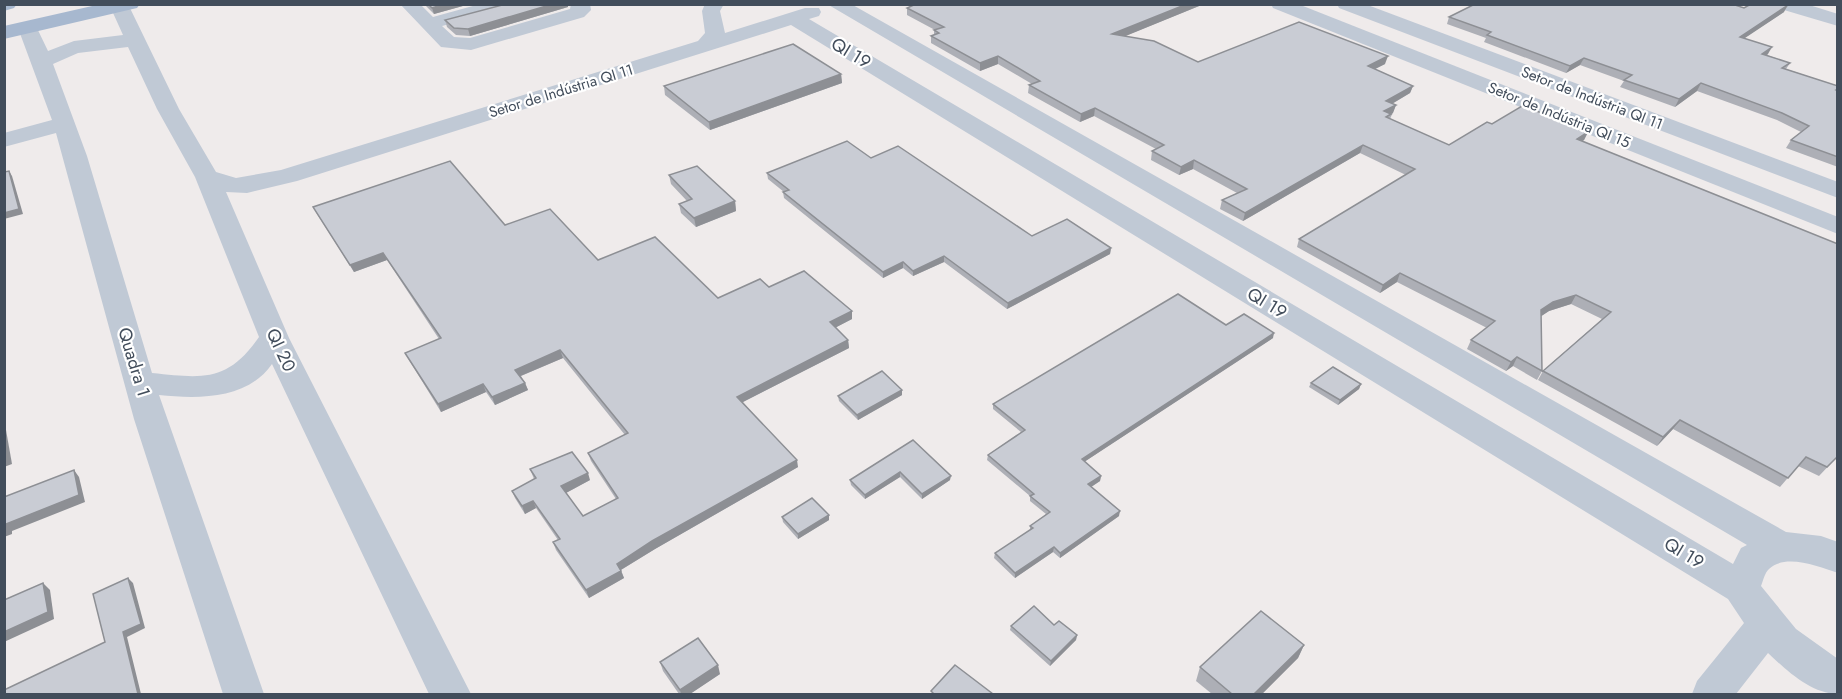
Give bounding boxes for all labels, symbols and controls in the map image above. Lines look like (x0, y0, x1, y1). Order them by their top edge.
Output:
street label: QI 19 (826, 31, 876, 75)
street label: Setor de Indústria QI 11 (486, 59, 636, 123)
street label: Setor de Indústria QI 11 (1518, 61, 1666, 135)
street label: Setor de Indústria QI 15 (1485, 76, 1633, 154)
street label: QI 19 (1242, 281, 1292, 325)
street label: Quadra 1 (111, 324, 157, 400)
street label: QI 20 (260, 324, 302, 376)
street label: QI 19 (1659, 531, 1709, 575)

